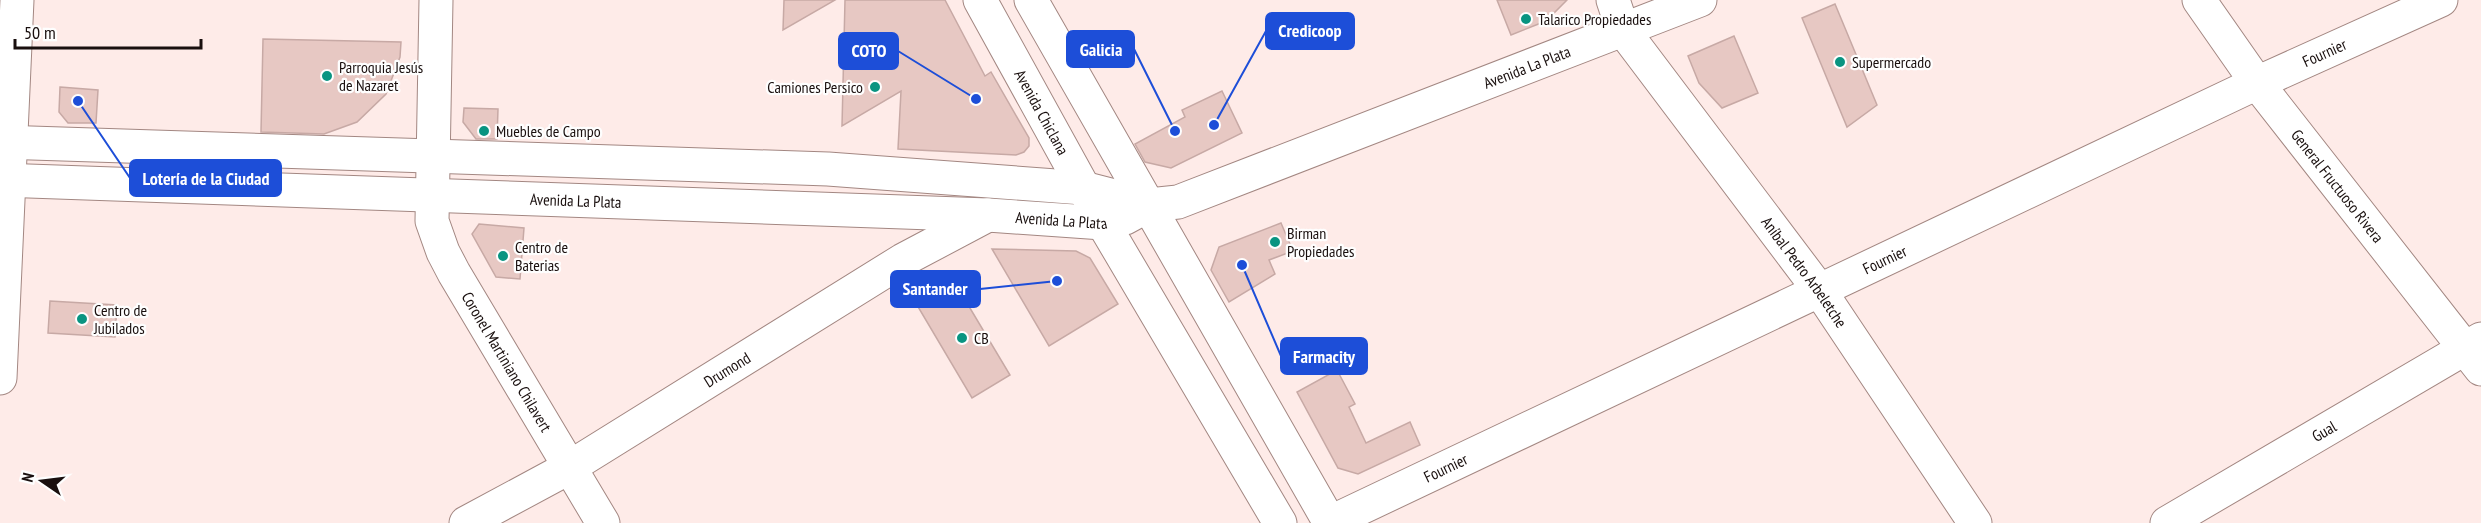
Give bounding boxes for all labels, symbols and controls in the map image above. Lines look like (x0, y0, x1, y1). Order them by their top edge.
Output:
place label: Talarico Propiedades (1538, 9, 1651, 29)
scale bar (15, 12, 201, 50)
marker: Talarico Propiedades (1519, 12, 1533, 26)
callout: Credicoop (1266, 13, 1354, 49)
text: Credicoop (1278, 19, 1342, 42)
text: 50 m (24, 21, 56, 44)
callout: Galicia (1067, 31, 1134, 67)
callout: COTO (839, 33, 898, 69)
street label: Fournier (2299, 34, 2350, 71)
text: Galicia (1080, 38, 1122, 61)
text: COTO (851, 39, 887, 62)
street label: Avenida La Plata (1481, 41, 1573, 93)
place label: Supermercado (1852, 52, 1931, 72)
marker: Supermercado (1833, 55, 1847, 69)
place label: Parroquia Jesús de Nazaret (339, 57, 423, 95)
street label: Avenida Chiclana (1010, 66, 1073, 158)
marker: Parroquia Jesús de Nazaret (320, 69, 334, 83)
place label: Camiones Persico (767, 77, 863, 97)
marker: Camiones Persico (868, 80, 882, 94)
place label: Muebles de Campo (496, 121, 601, 141)
marker: Muebles de Campo (477, 124, 491, 138)
street label: General Fructuoso Rivera (2287, 125, 2388, 247)
callout: Lotería de la Ciudad (130, 160, 281, 196)
text: Lotería de la Ciudad (142, 167, 270, 190)
street label: Avenida La Plata (530, 189, 622, 212)
street label: Avenida La Plata (1015, 207, 1109, 233)
street label: Aníbal Pedro Arbeletche (1757, 212, 1851, 331)
place label: Birman Propiedades (1287, 223, 1354, 261)
marker: Birman Propiedades (1268, 235, 1282, 249)
place label: Centro de Baterias (515, 237, 568, 275)
street label: Fournier (1859, 240, 1910, 278)
marker: Centro de Baterias (496, 249, 510, 263)
callout: Santander (891, 271, 980, 307)
text: Santander (902, 277, 968, 300)
street label: Coronel Martiniano Chilavert (458, 288, 557, 436)
place label: Centro de Jubilados (93, 300, 147, 338)
marker: Centro de Jubilados (75, 312, 89, 326)
place label: CB (974, 328, 989, 348)
marker: CB (955, 331, 969, 345)
callout: Farmacity (1281, 338, 1367, 374)
text: Farmacity (1293, 345, 1356, 368)
street label: Drumond (700, 347, 754, 391)
street label: Gual (2308, 416, 2340, 446)
street label: Fournier (1420, 448, 1471, 487)
north arrow (12, 451, 72, 511)
text: N (17, 471, 38, 484)

